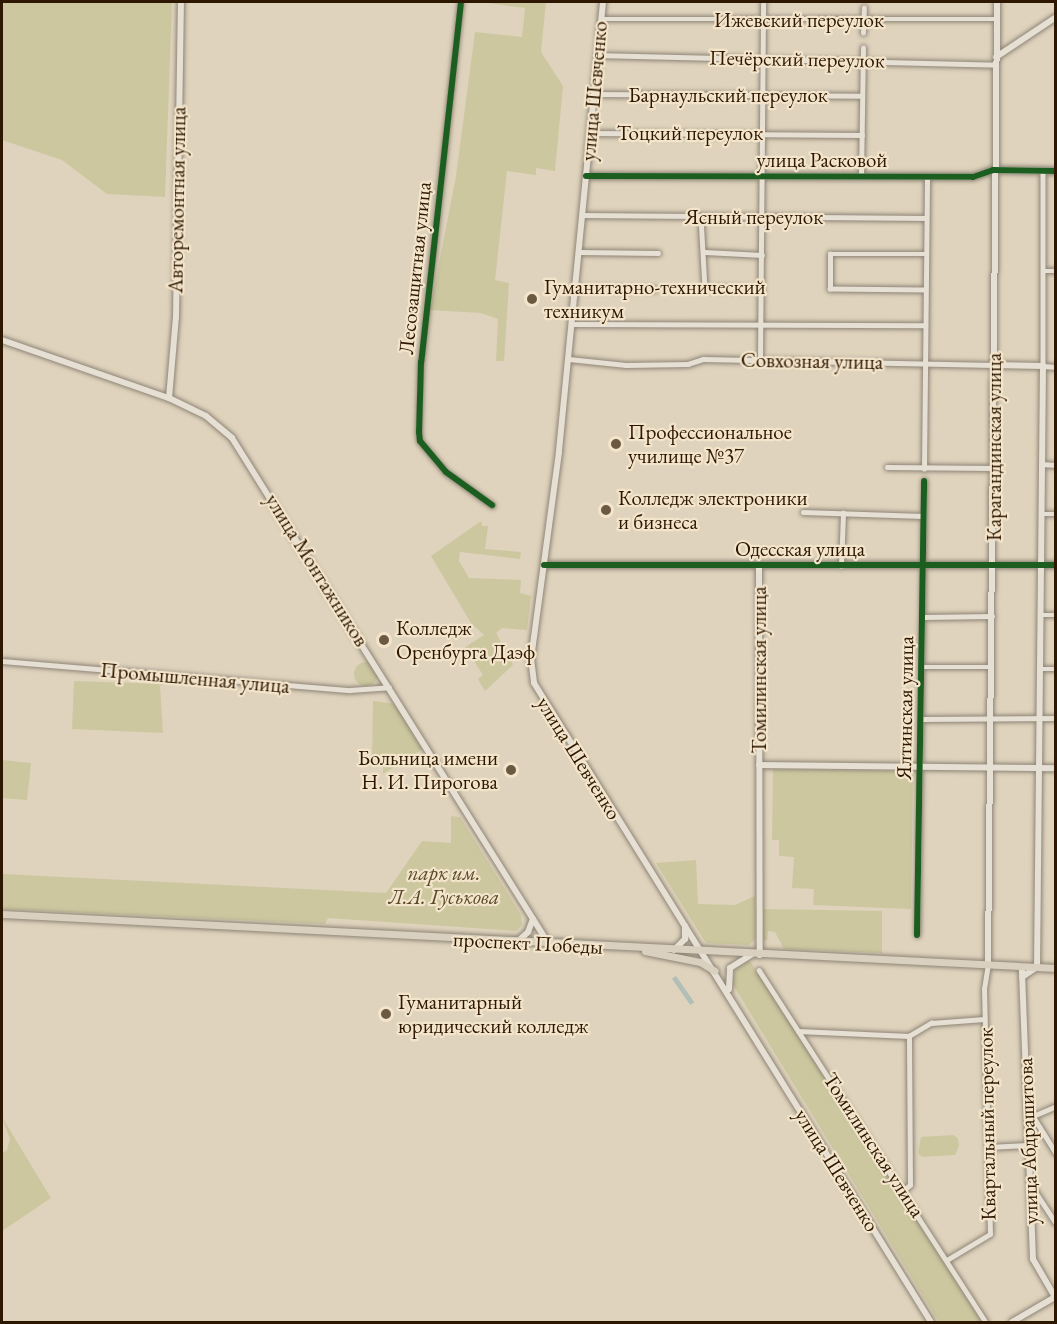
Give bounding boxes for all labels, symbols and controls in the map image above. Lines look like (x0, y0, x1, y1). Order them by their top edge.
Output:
street label: Ижевский переулок (714, 7, 884, 33)
street label: улица Шевченко (575, 20, 613, 162)
street label: Печёрский переулок (709, 45, 885, 73)
street label: Барнаульский переулок (628, 82, 828, 108)
street label: Авторемонтная улица (163, 107, 191, 293)
street label: Тоцкий переулок (617, 120, 763, 146)
street label: улица Расковой (757, 147, 887, 173)
street label: Лесозащитная улица (393, 180, 437, 356)
street label: Ясный переулок (685, 204, 823, 230)
place label: Гуманитарно-технический техникум (544, 274, 766, 324)
marker: Гуманитарно-технический техникум (525, 292, 539, 306)
street label: Совхозная улица (741, 347, 883, 375)
street label: Карагандинская улица (981, 353, 1007, 541)
place label: Профессиональное училище №37 (628, 419, 792, 469)
marker: Профессиональное училище №37 (609, 437, 623, 451)
place label: Колледж электроники и бизнеса (618, 485, 808, 535)
street label: улица Монтажников (260, 489, 374, 651)
marker: Колледж электроники и бизнеса (599, 503, 613, 517)
street label: Одесская улица (735, 536, 865, 562)
street label: Томилинская улица (746, 586, 772, 754)
place label: Колледж Оренбурга Даэф (396, 615, 535, 665)
marker: Колледж Оренбурга Даэф (377, 633, 391, 647)
street label: Ялтинская улица (891, 636, 919, 780)
street label: Промышленная улица (99, 657, 291, 699)
street label: улица Шевченко (531, 692, 627, 824)
place label: Больница имени Н. И. Пирогова (358, 745, 498, 795)
marker: Больница имени Н. И. Пирогова (502, 761, 520, 779)
park label: парк им. Л.А. Гуськова (389, 860, 499, 910)
street label: проспект Победы (452, 926, 604, 960)
place label: Гуманитарный юридический колледж (398, 989, 589, 1039)
marker: Гуманитарный юридический колледж (379, 1007, 393, 1021)
street label: Квартальный переулок (973, 1027, 1001, 1221)
street label: улица Абдрашитова (1012, 1057, 1044, 1225)
street label: Томилинская улица (818, 1068, 930, 1222)
street label: улица Шевченко (789, 1104, 885, 1236)

